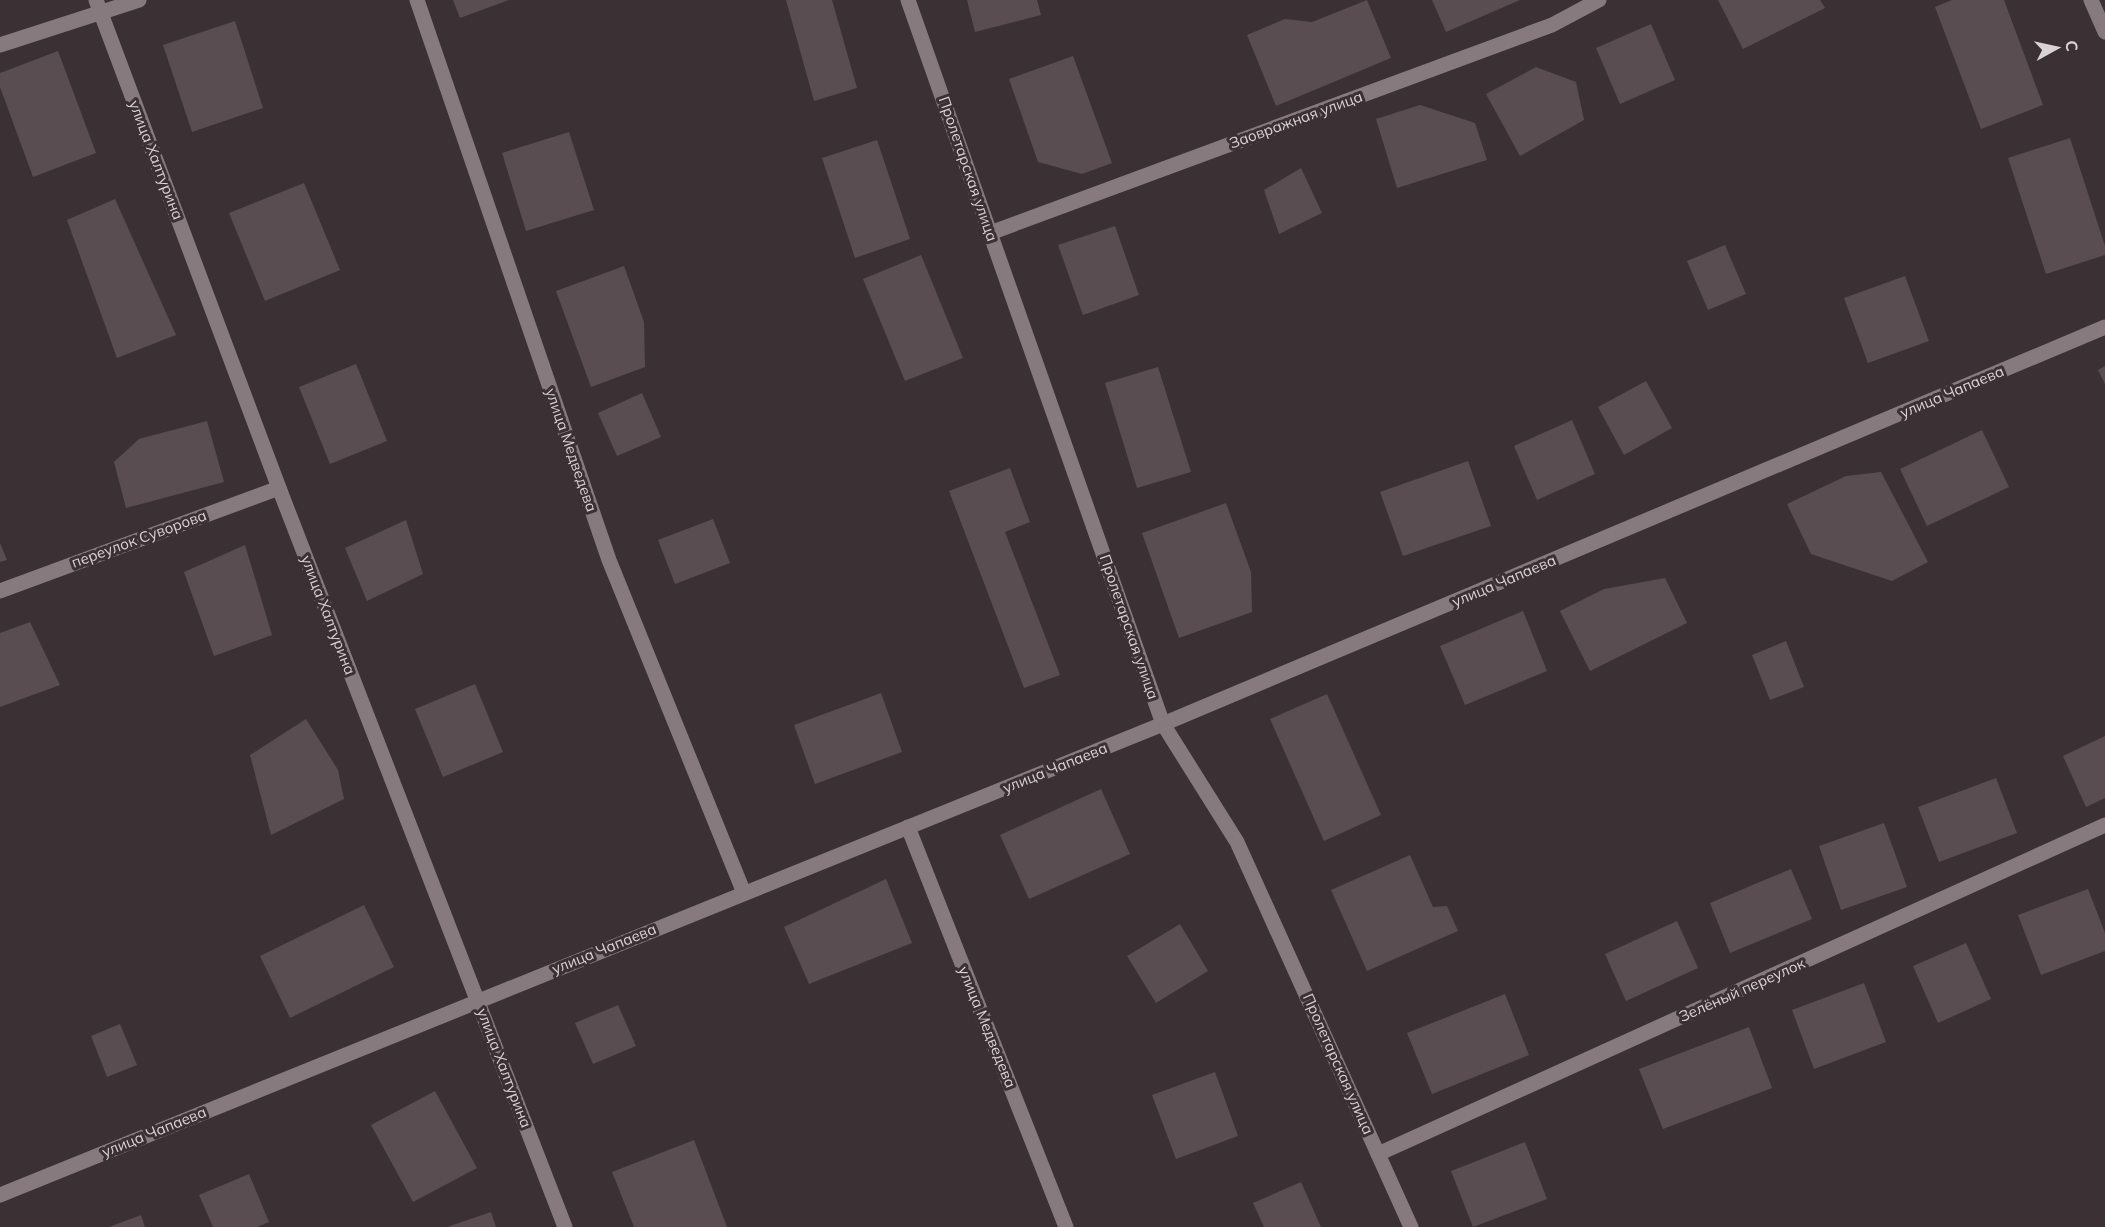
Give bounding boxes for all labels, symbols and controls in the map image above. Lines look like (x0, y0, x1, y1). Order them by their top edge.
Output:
north arrow (2027, 18, 2087, 78)
text: С (2061, 39, 2083, 53)
street label: Заовражная улица (1227, 87, 1365, 152)
street label: Пролетарская улица (935, 94, 1002, 244)
street label: улица Халтурина (125, 97, 188, 222)
street label: улица Чапаева (1897, 361, 2007, 422)
street label: улица Медведева (541, 385, 602, 514)
street label: переулок Суворова (69, 505, 209, 572)
street label: улица Чапаева (1449, 550, 1559, 611)
street label: улица Халтурина (297, 552, 360, 677)
street label: Пролетарская улица (1096, 552, 1163, 702)
street label: улица Чапаева (1000, 738, 1110, 797)
street label: улица Чапаева (549, 919, 659, 978)
street label: Зелёный переулок (1676, 953, 1809, 1026)
street label: улица Медведева (954, 963, 1021, 1090)
street label: Пролетарская улица (1299, 990, 1378, 1137)
street label: улица Халтурина (473, 1005, 536, 1130)
street label: улица Чапаева (99, 1102, 209, 1161)

